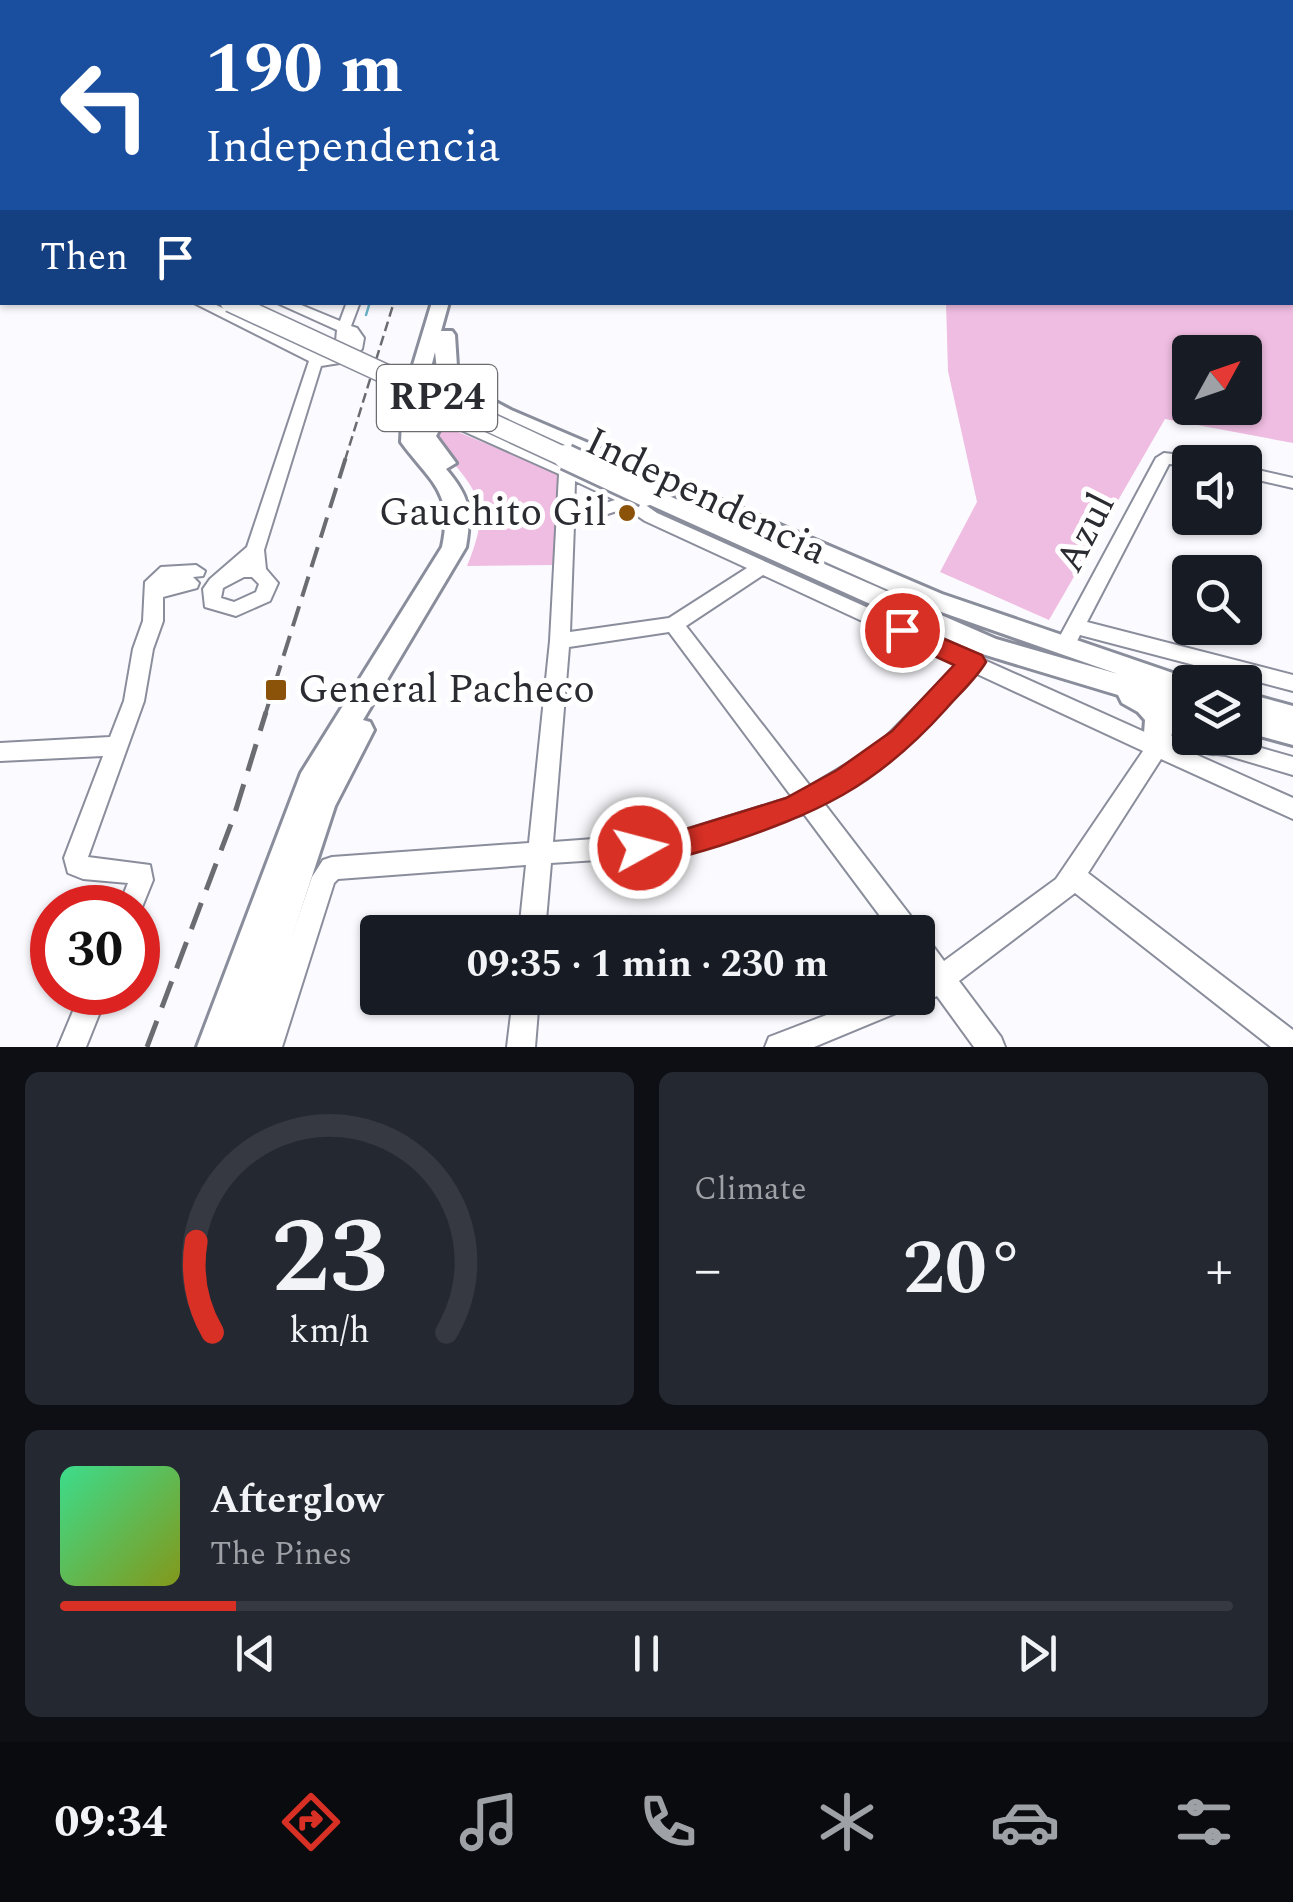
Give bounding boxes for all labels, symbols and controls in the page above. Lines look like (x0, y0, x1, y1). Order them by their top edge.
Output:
text: 190 m (205, 17, 403, 123)
icon: left (40, 40, 170, 170)
text: Independencia (205, 113, 500, 182)
text: Then (40, 229, 128, 287)
icon: arrive (148, 230, 203, 285)
north arrow (1172, 335, 1262, 425)
map controls (1172, 335, 1262, 755)
road number: RP24 (377, 365, 497, 431)
street label: Independencia (575, 412, 838, 582)
button: sound (1172, 445, 1262, 535)
street label: Azul (1040, 482, 1132, 584)
place label: Gauchito Gil (379, 483, 607, 544)
marker: Gauchito Gil (616, 502, 638, 524)
button: search (1172, 555, 1262, 645)
pin (860, 588, 945, 673)
icon: arrive (875, 603, 930, 658)
place label: General Pacheco (298, 660, 595, 721)
button: layers (1172, 665, 1262, 755)
marker: General Pacheco (263, 677, 289, 703)
position arrow (588, 796, 692, 900)
speed limit sign: 30 (30, 885, 160, 1015)
text: 09:35 · 1 min · 230 m (467, 936, 828, 994)
text: Climate (694, 1165, 806, 1214)
text: 23 (271, 1180, 388, 1338)
text: 20° (903, 1213, 1024, 1327)
text: − (694, 1229, 722, 1312)
text: + (1205, 1229, 1233, 1312)
text: km/h (289, 1304, 370, 1359)
text: Afterglow (210, 1472, 383, 1530)
text: The Pines (210, 1530, 352, 1579)
icon: previous (228, 1626, 283, 1681)
icon: pause (619, 1626, 674, 1681)
icon: next (1010, 1626, 1065, 1681)
icon: directions (276, 1787, 346, 1857)
icon: music (454, 1787, 524, 1857)
icon: phone (633, 1787, 703, 1857)
icon: climate (812, 1787, 882, 1857)
icon: car (990, 1787, 1060, 1857)
icon: filters (1169, 1787, 1239, 1857)
text: 09:34 (54, 1788, 167, 1857)

